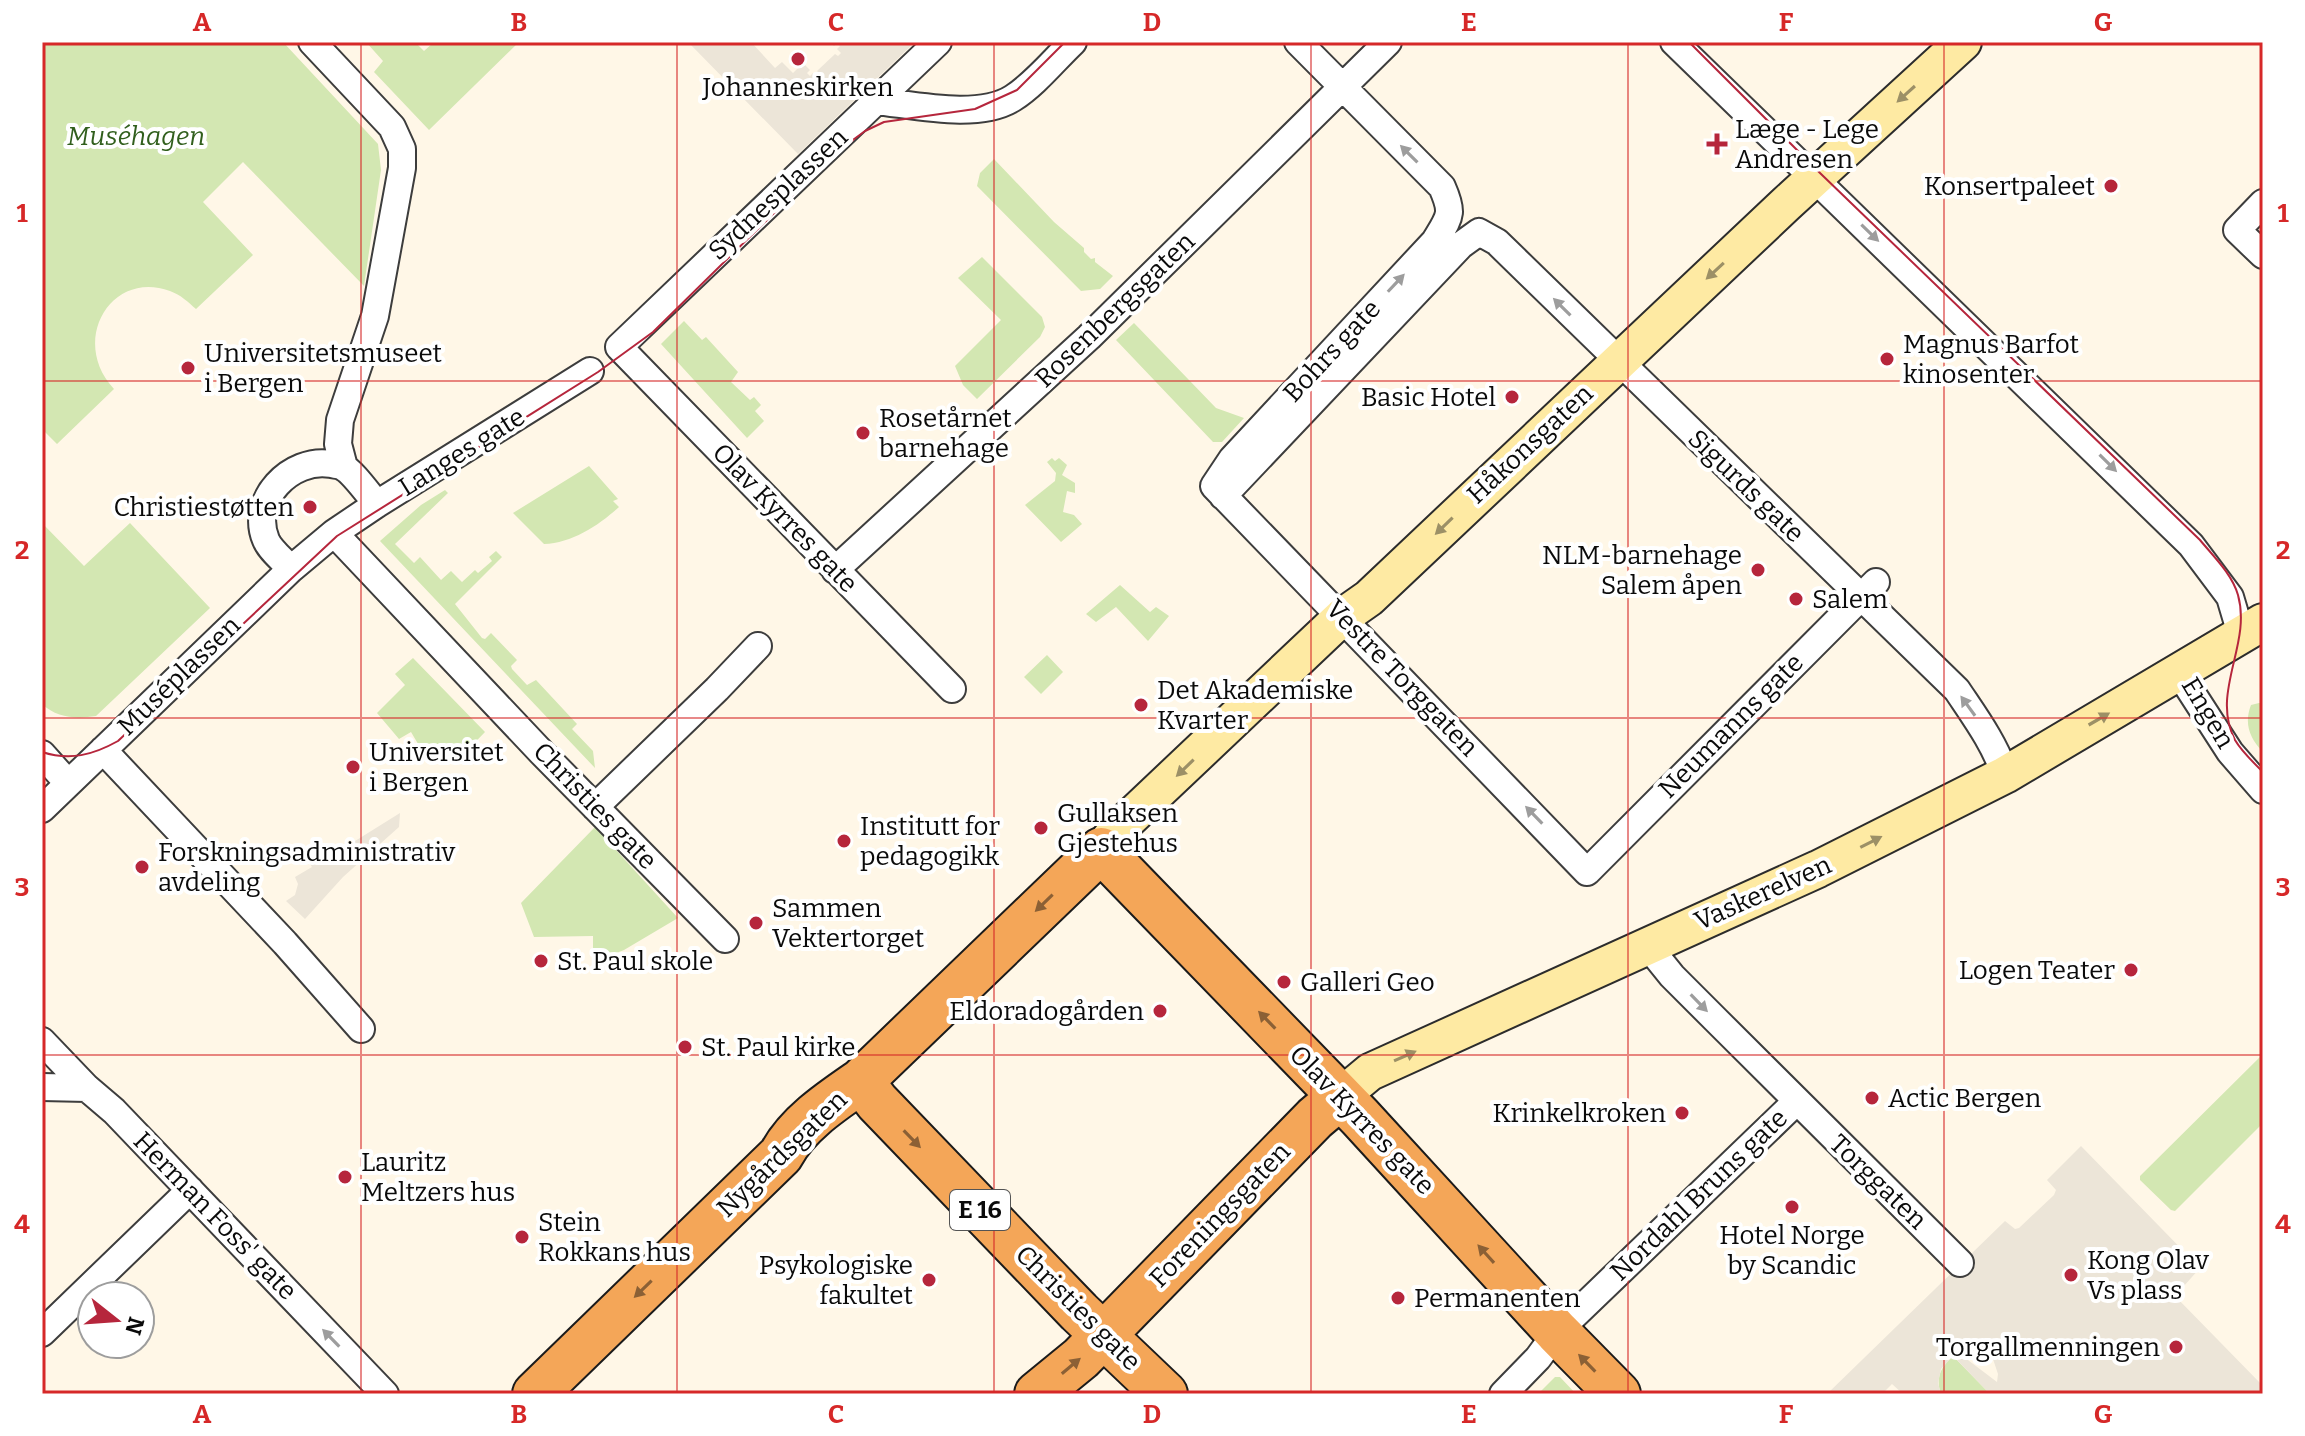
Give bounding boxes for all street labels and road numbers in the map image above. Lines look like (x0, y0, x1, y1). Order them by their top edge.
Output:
street label: Sydnesplassen (702, 121, 854, 266)
street label: Rosenbergsgaten (1029, 226, 1202, 394)
street label: Bohrs gate (1277, 294, 1387, 408)
street label: Håkonsgaten (1461, 378, 1600, 510)
street label: Langes gate (393, 401, 531, 503)
street label: Sigurds gate (1682, 423, 1810, 549)
street label: Olav Kyrres gate (706, 437, 864, 599)
street label: Vestre Torggaten (1320, 593, 1485, 763)
street label: Muséplassen (111, 609, 247, 742)
street label: Neumanns gate (1652, 647, 1810, 805)
street label: Engen (2175, 672, 2241, 755)
street label: Christies gate (527, 736, 663, 876)
street label: Vaskerelven (1690, 849, 1837, 937)
street label: Olav Kyrres gate (1283, 1039, 1441, 1201)
street label: Nygårdsgaten (711, 1084, 854, 1224)
street label: Nordahl Bruns gate (1604, 1103, 1794, 1287)
street label: Herman Foss' gate (127, 1126, 303, 1306)
street label: Torggaten (1823, 1128, 1933, 1236)
street label: Foreningsgaten (1143, 1136, 1297, 1294)
road number: E 16 (950, 1190, 1010, 1230)
street label: Christies gate (1009, 1239, 1147, 1377)

